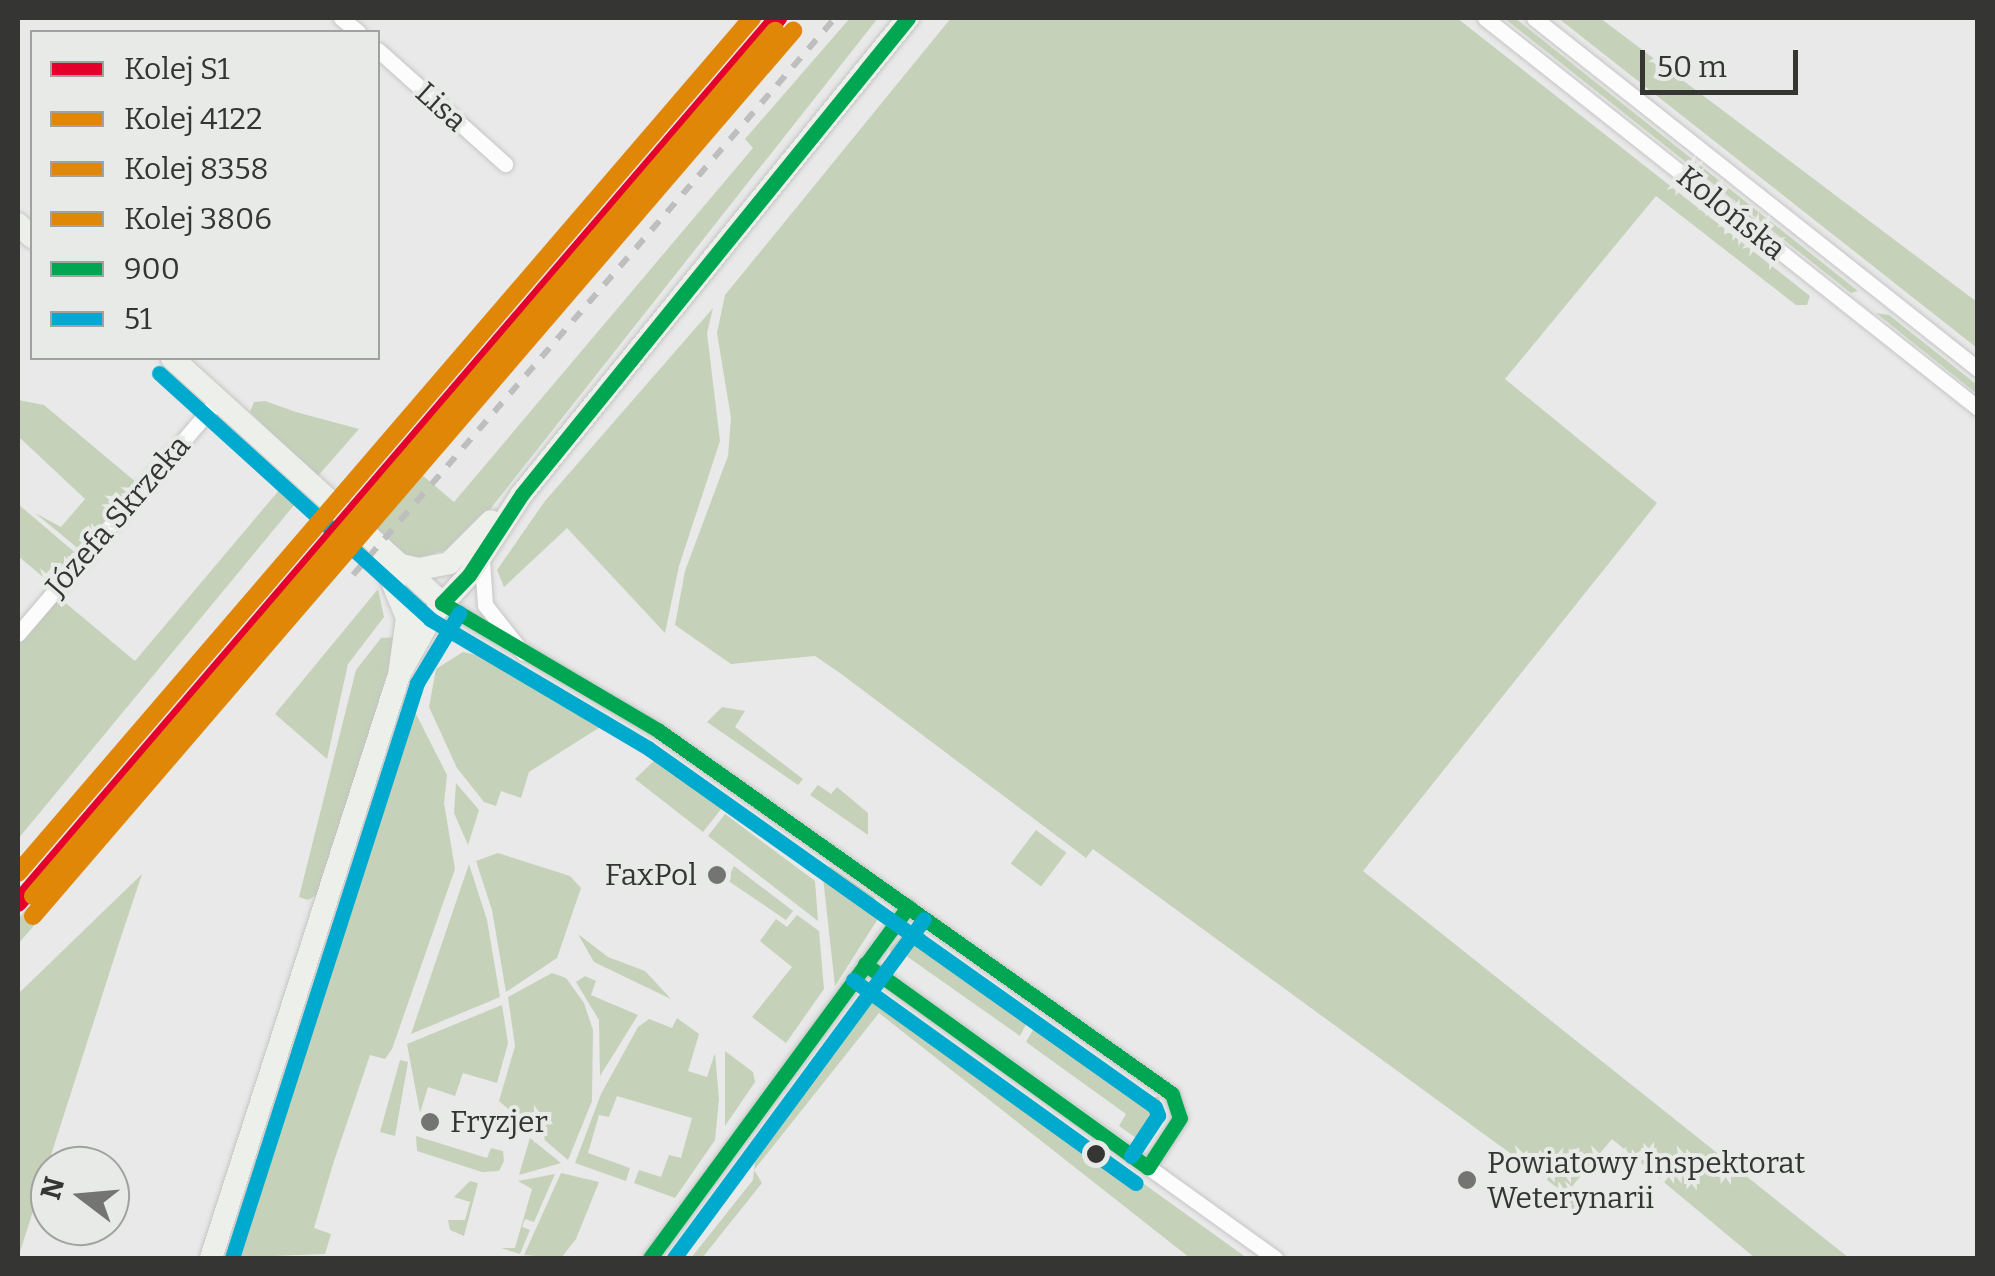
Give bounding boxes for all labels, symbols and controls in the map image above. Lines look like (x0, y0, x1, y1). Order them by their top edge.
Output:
legend (30, 30, 380, 360)
scale bar (1645, 30, 1802, 92)
text: 50 m (1657, 49, 1727, 85)
text: Kolej S1 (124, 51, 230, 87)
street label: Lisa (408, 75, 474, 139)
text: Kolej 4122 (124, 101, 262, 137)
text: Kolej 8358 (124, 151, 269, 187)
street label: Kolońska (1670, 158, 1792, 268)
text: Kolej 3806 (124, 201, 272, 237)
text: 900 (124, 251, 180, 287)
text: 51 (124, 301, 152, 337)
street label: Józefa Skrzeka (38, 428, 198, 604)
place label: FaxPol (605, 857, 697, 893)
marker: FaxPol (706, 864, 728, 886)
place label: Fryzjer (450, 1104, 548, 1140)
marker: Fryzjer (419, 1111, 441, 1133)
unlabelled marker (1086, 1144, 1106, 1164)
place label: Powiatowy Inspektorat Weterynarii (1487, 1145, 1805, 1216)
north arrow (30, 1146, 130, 1246)
marker: Powiatowy Inspektorat Weterynarii (1456, 1169, 1478, 1191)
text: N (34, 1173, 71, 1203)

